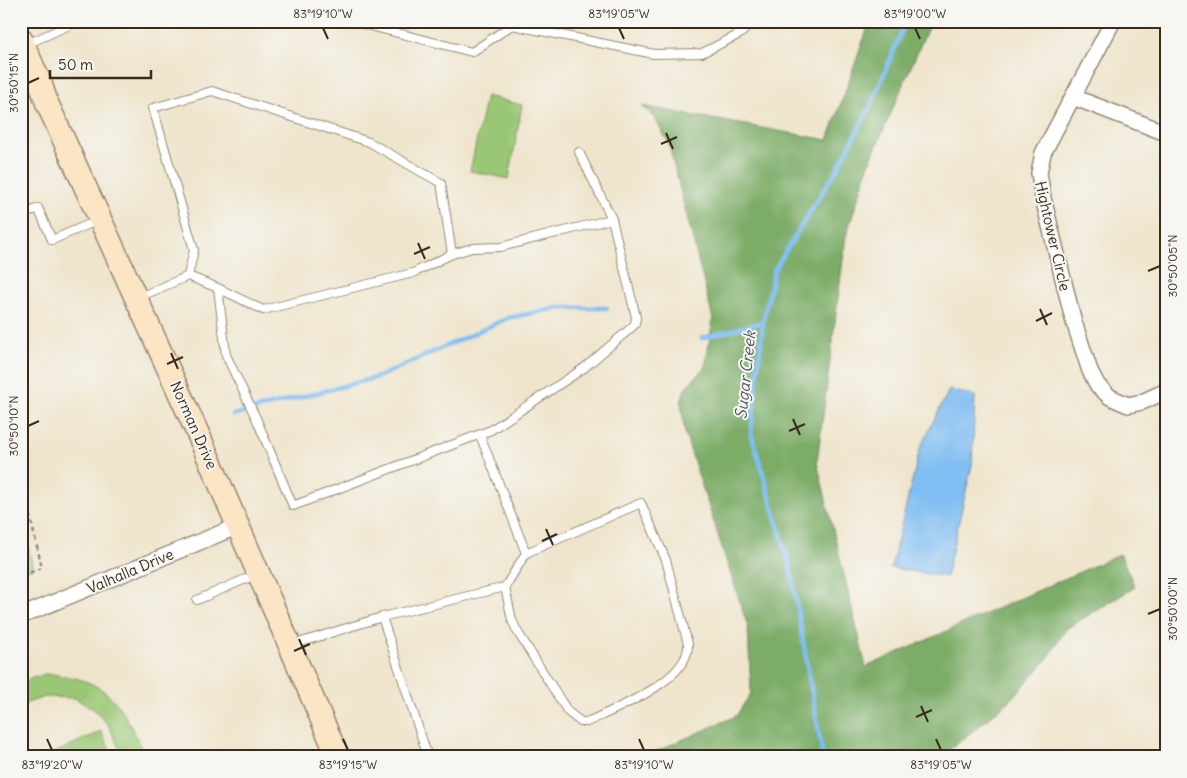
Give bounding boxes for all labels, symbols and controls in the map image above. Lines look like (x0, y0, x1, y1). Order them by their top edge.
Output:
text: 83°19'10"W (293, 6, 353, 21)
text: 83°19'05"W (588, 6, 650, 21)
text: 83°19'00"W (884, 6, 946, 21)
scale bar (50, 48, 151, 80)
text: 30°50'15"N (6, 53, 21, 113)
text: 50 m (58, 55, 93, 74)
street label: Hightower Circle (1031, 179, 1075, 293)
text: 30°50'05"N (1165, 235, 1180, 298)
water label: Sugar Creek (730, 328, 760, 420)
street label: Norman Drive (166, 378, 222, 472)
text: 30°50'10"N (6, 396, 21, 456)
street label: Valhalla Drive (84, 544, 176, 598)
text: 30°50'00"N (1165, 577, 1180, 641)
text: 83°19'20"W (21, 757, 83, 772)
text: 83°19'15"W (319, 757, 377, 772)
text: 83°19'10"W (614, 757, 674, 772)
text: 83°19'05"W (910, 757, 972, 772)

